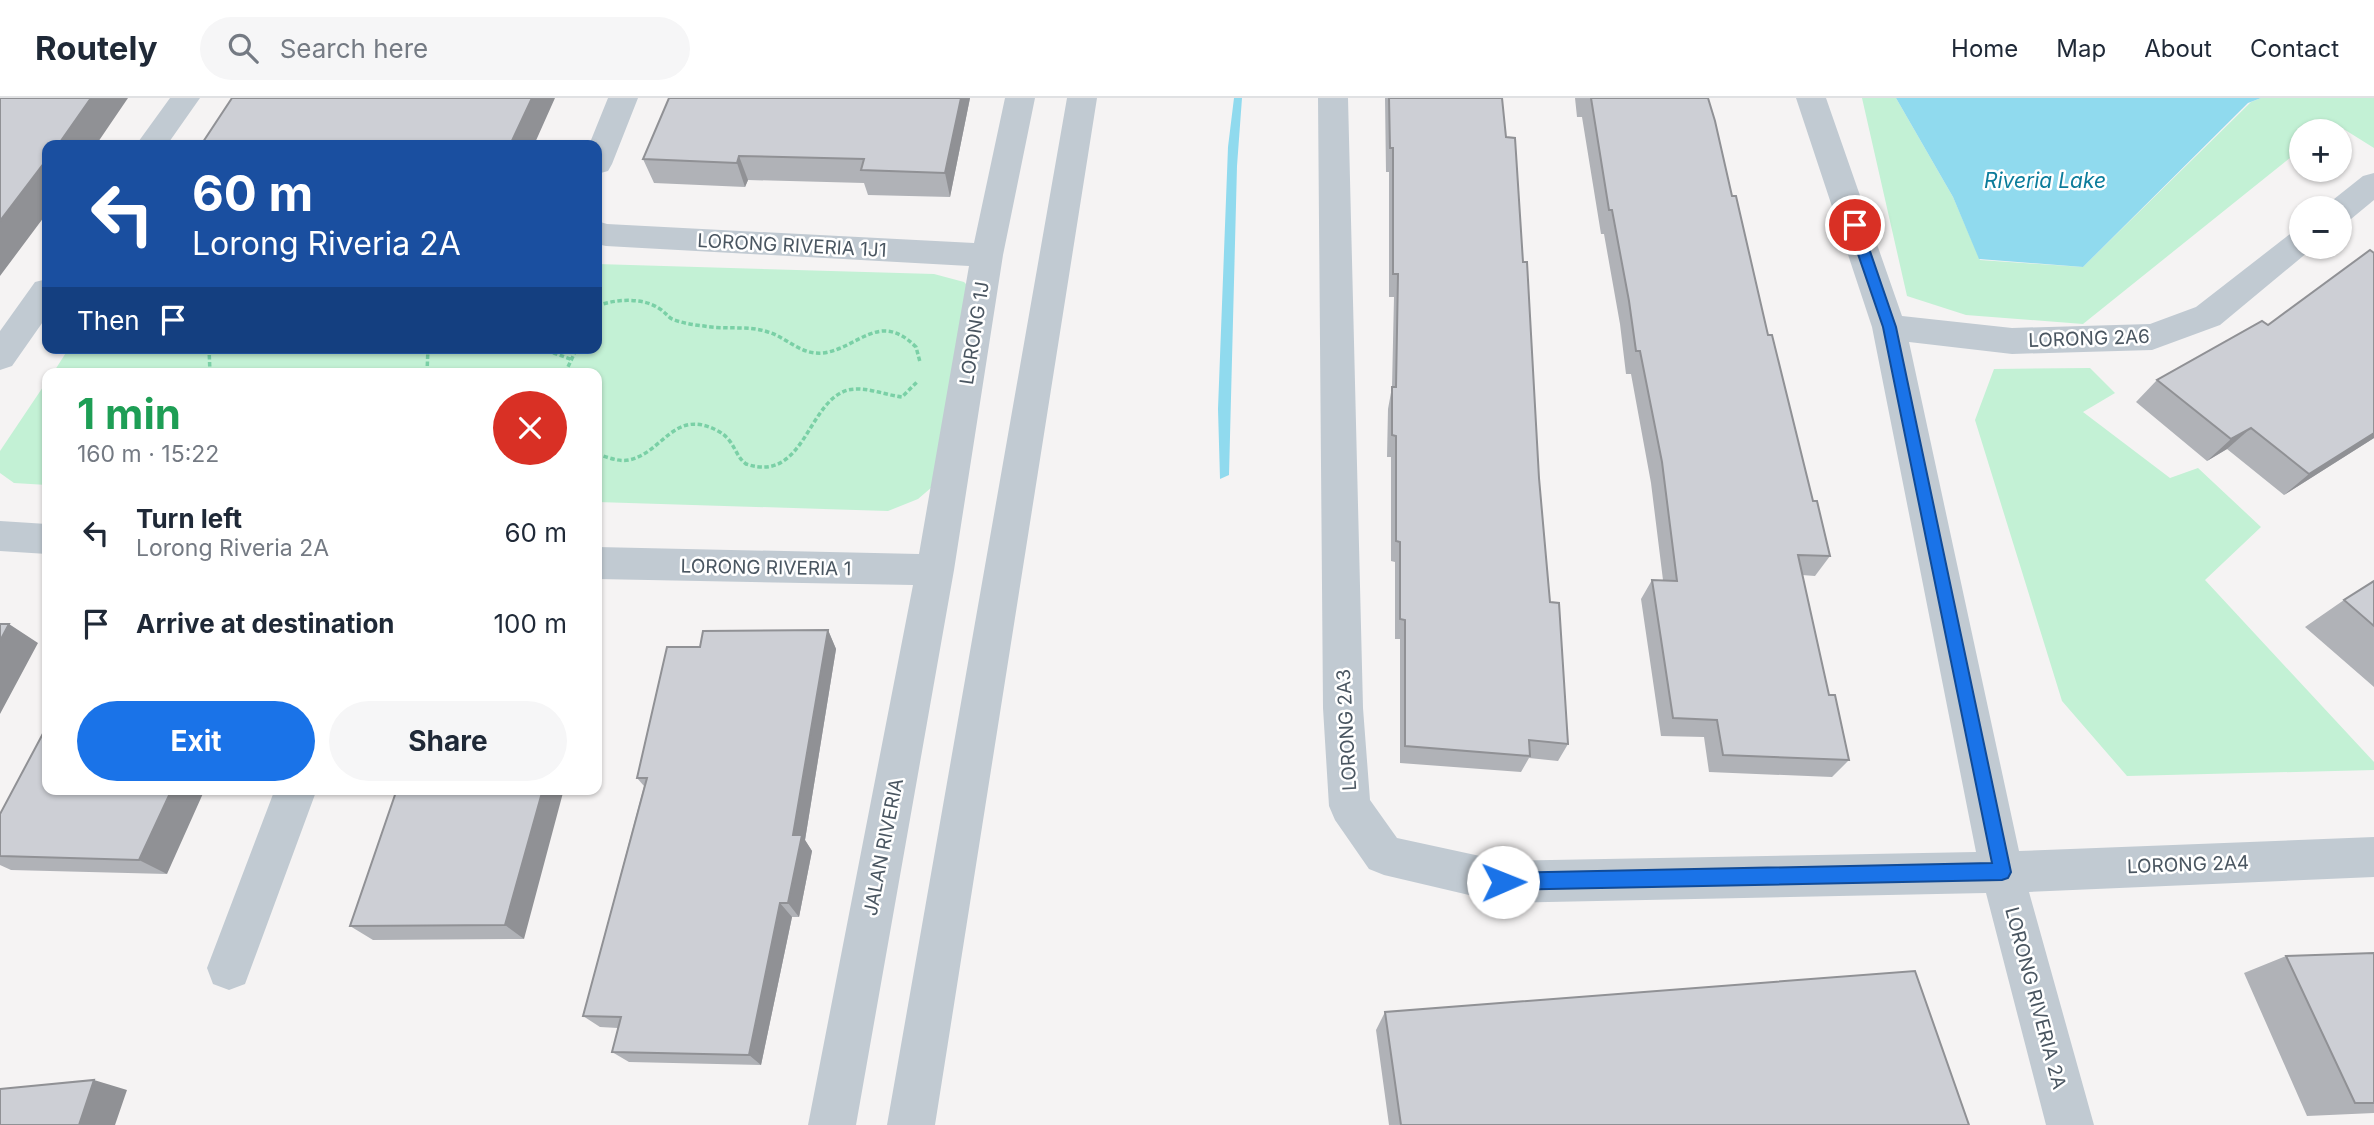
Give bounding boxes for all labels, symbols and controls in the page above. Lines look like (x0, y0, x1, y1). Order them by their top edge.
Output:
search box (200, 17, 690, 80)
text: Routely (35, 28, 158, 68)
icon: search (224, 29, 262, 67)
text: Search here (280, 33, 428, 64)
text: Home (1951, 34, 2018, 63)
text: Map (2056, 34, 2106, 63)
text: About (2144, 34, 2212, 63)
text: Contact (2250, 34, 2339, 63)
map controls (2289, 119, 2352, 259)
button: + (2289, 119, 2352, 182)
text: 60 m (192, 164, 313, 223)
icon: left (77, 168, 168, 259)
water label: Riveria Lake (1984, 168, 2106, 193)
pin (1825, 195, 1885, 255)
button: − (2289, 196, 2352, 259)
icon: arrive (1836, 206, 1874, 244)
text: Lorong Riveria 2A (192, 224, 461, 263)
street label: LORONG RIVERIA 1J1 (697, 229, 887, 262)
street label: LORONG 1J (955, 280, 994, 386)
icon: arrive (154, 301, 192, 339)
text: Then (77, 305, 140, 336)
street label: LORONG 2A6 (2028, 325, 2150, 352)
text: 1 min (77, 388, 181, 439)
button: close (493, 391, 567, 465)
text: 160 m · 15:22 (77, 440, 219, 468)
text: Turn left (136, 503, 242, 534)
icon: left (77, 514, 115, 552)
text: 60 m (504, 517, 567, 548)
text: Lorong Riveria 2A (136, 534, 329, 562)
street label: LORONG RIVERIA 1 (680, 555, 852, 580)
icon: arrive (77, 605, 115, 643)
text: Arrive at destination (136, 608, 395, 639)
text: 100 m (494, 608, 567, 639)
street label: LORONG 2A3 (1332, 669, 1361, 791)
button: Exit (77, 701, 315, 781)
button: Share (329, 701, 567, 781)
street label: JALAN RIVERIA (859, 776, 908, 918)
position arrow (1466, 845, 1540, 919)
street label: LORONG 2A4 (2127, 851, 2250, 878)
street label: LORONG RIVERIA 2A (2000, 905, 2071, 1092)

